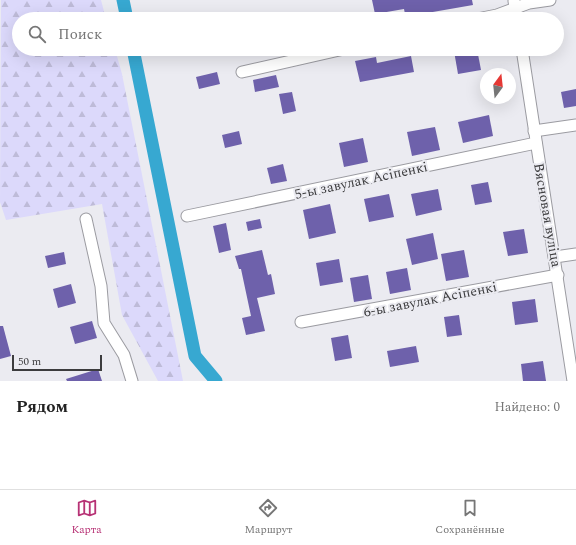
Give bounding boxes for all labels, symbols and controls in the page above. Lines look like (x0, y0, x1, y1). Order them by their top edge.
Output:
search box (12, 12, 564, 56)
icon: search (26, 23, 48, 45)
text: Поиск (58, 23, 102, 46)
north arrow (480, 68, 516, 104)
street label: 5-ы завулак Асіпенкі (293, 156, 430, 205)
street label: Вясновая вуліца (528, 161, 567, 269)
street label: 6-ы завулак Асіпенкі (362, 276, 499, 323)
scale bar (12, 353, 102, 372)
text: 50 m (18, 353, 41, 370)
text: Рядом (16, 394, 68, 420)
text: Найдено: 0 (494, 397, 560, 417)
tab: Карта (71, 497, 102, 538)
tab: Маршрут (244, 497, 292, 538)
tab: Сохранённые (435, 497, 505, 538)

